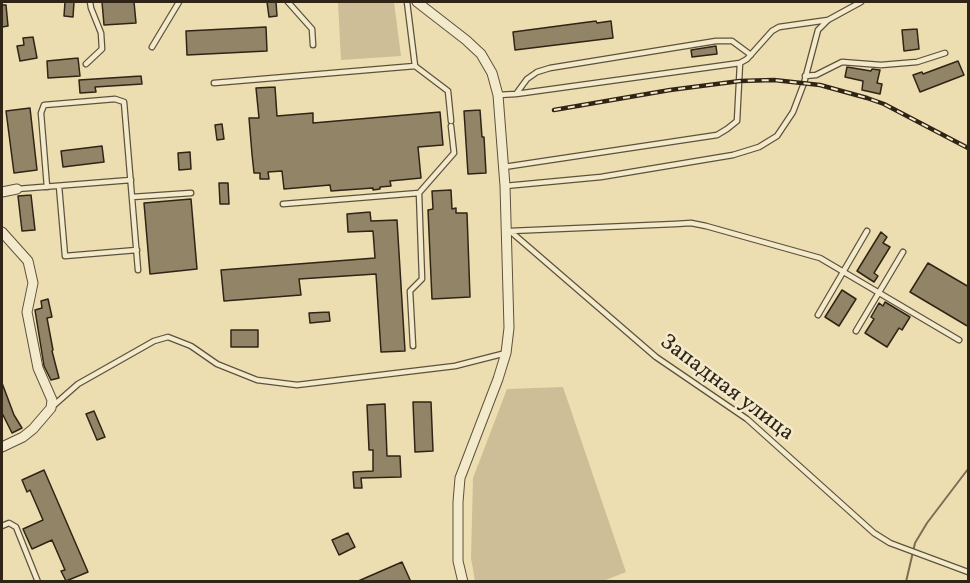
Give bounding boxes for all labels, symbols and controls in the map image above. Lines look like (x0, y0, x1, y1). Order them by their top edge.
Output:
street label: Западная улица (654, 330, 798, 448)

